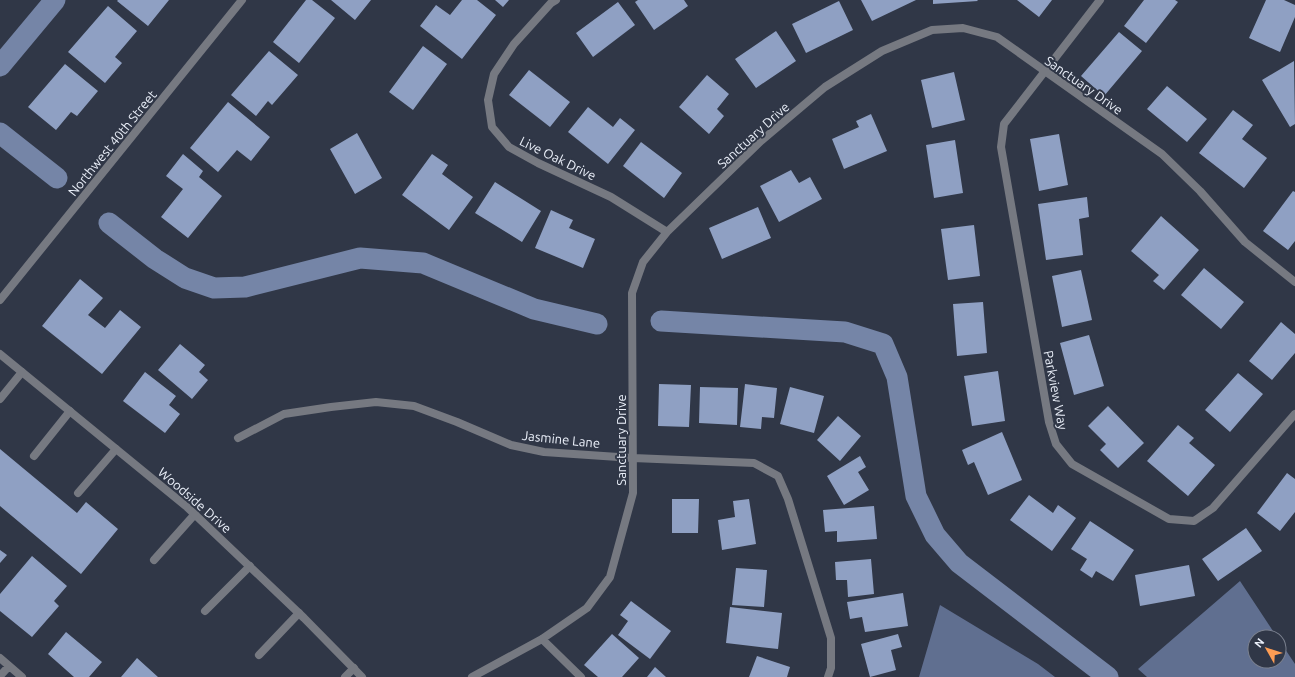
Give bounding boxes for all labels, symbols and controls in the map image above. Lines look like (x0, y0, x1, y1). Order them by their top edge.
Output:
street label: Sanctuary Drive (1043, 53, 1125, 117)
street label: Northwest 40th Street (65, 87, 159, 199)
street label: Sanctuary Drive (714, 99, 792, 171)
street label: Live Oak Drive (518, 133, 598, 183)
street label: Parkview Way (1041, 349, 1071, 431)
street label: Sanctuary Drive (614, 394, 628, 486)
street label: Jasmine Lane (521, 428, 601, 450)
street label: Woodside Drive (156, 465, 234, 535)
north arrow (1247, 629, 1287, 669)
text: N (1252, 636, 1266, 650)

